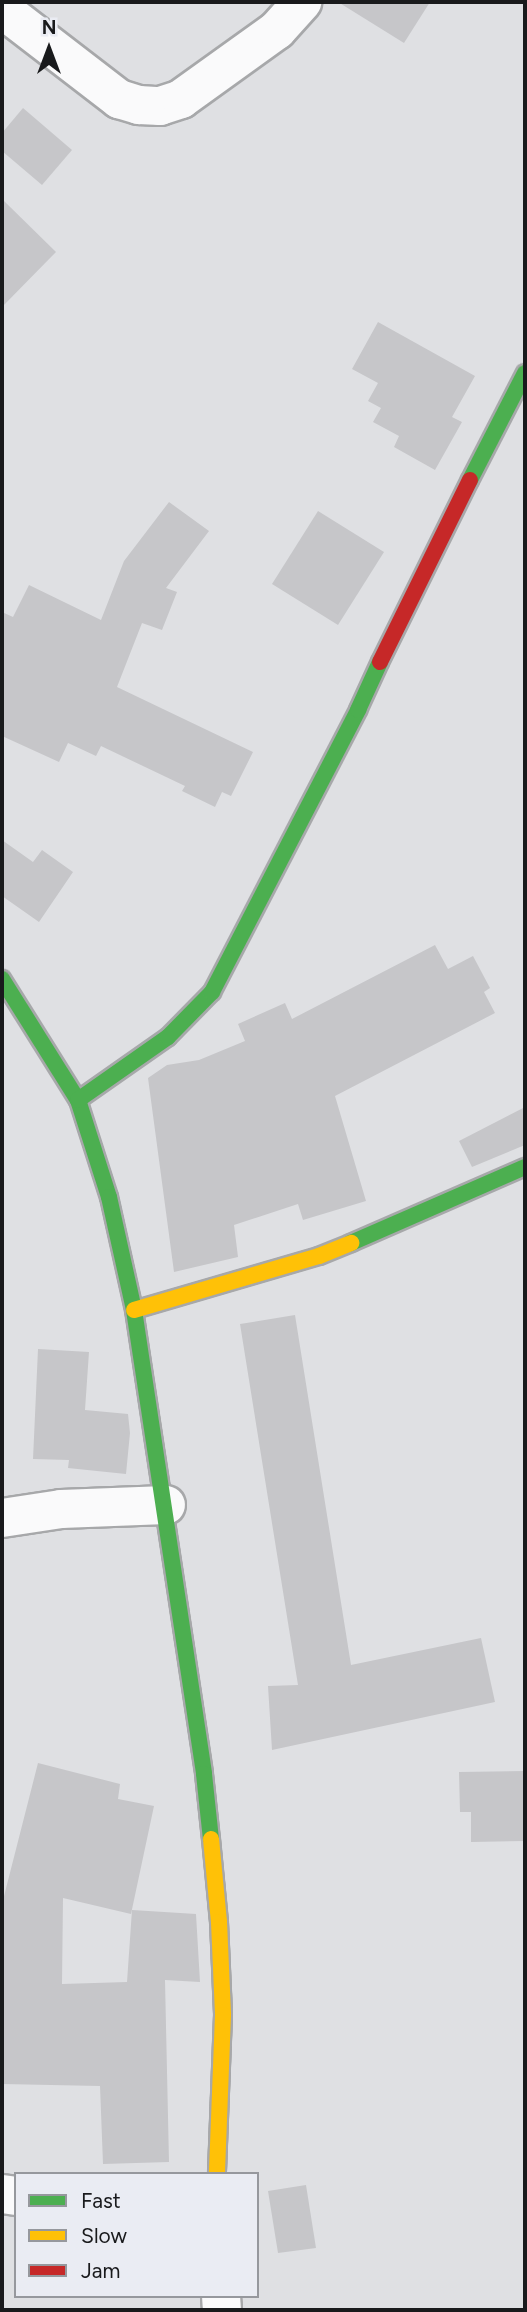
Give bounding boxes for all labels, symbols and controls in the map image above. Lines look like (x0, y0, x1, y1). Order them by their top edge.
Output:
north arrow (14, 14, 84, 84)
text: N (42, 16, 56, 39)
legend (14, 2172, 259, 2298)
text: Fast (81, 2188, 121, 2213)
text: Slow (81, 2223, 127, 2248)
text: Jam (81, 2258, 120, 2283)

